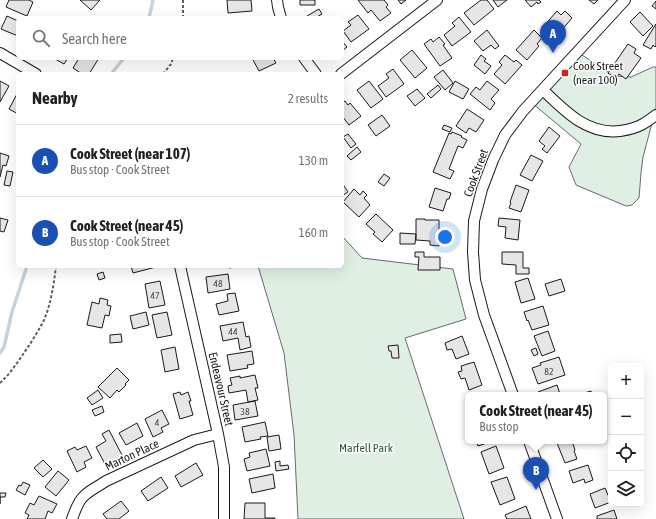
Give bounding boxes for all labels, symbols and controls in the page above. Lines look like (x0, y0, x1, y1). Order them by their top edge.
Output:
search box (16, 16, 344, 60)
pin: A (540, 20, 566, 53)
icon: search (30, 27, 52, 49)
text: Search here (62, 30, 127, 47)
place label: Cook Street (near 100) (573, 59, 623, 87)
marker: Cook Street (near 100) (560, 68, 570, 78)
text: Nearby (32, 88, 78, 108)
text: 2 results (288, 91, 328, 106)
text: Cook Street (near 107) (70, 145, 190, 162)
street label: Cook Street (461, 147, 491, 199)
text: A (42, 153, 48, 168)
text: 130 m (299, 153, 328, 168)
text: Bus stop · Cook Street (70, 162, 170, 177)
text: Cook Street (near 45) (70, 217, 183, 234)
text: B (42, 225, 48, 240)
text: 160 m (299, 225, 328, 240)
your location (435, 227, 455, 247)
text: Bus stop · Cook Street (70, 234, 170, 249)
house number: 48 (213, 278, 223, 289)
house number: 47 (150, 290, 160, 301)
house number: 44 (228, 326, 238, 337)
street label: Endeavour Street (206, 351, 236, 428)
map controls (608, 363, 644, 507)
button: + (608, 363, 644, 399)
house number: 82 (544, 366, 554, 377)
popup (465, 392, 607, 444)
button: − (608, 399, 644, 435)
text: Cook Street (near 45) (479, 402, 593, 419)
house number: 38 (240, 406, 250, 417)
house number: 4 (155, 417, 160, 428)
text: Bus stop (479, 419, 519, 434)
button: locate (608, 435, 644, 471)
street label: Marton Place (103, 436, 161, 474)
park label: Marfell Park (339, 441, 394, 455)
pin: B (523, 457, 549, 490)
button: layers (608, 471, 644, 507)

